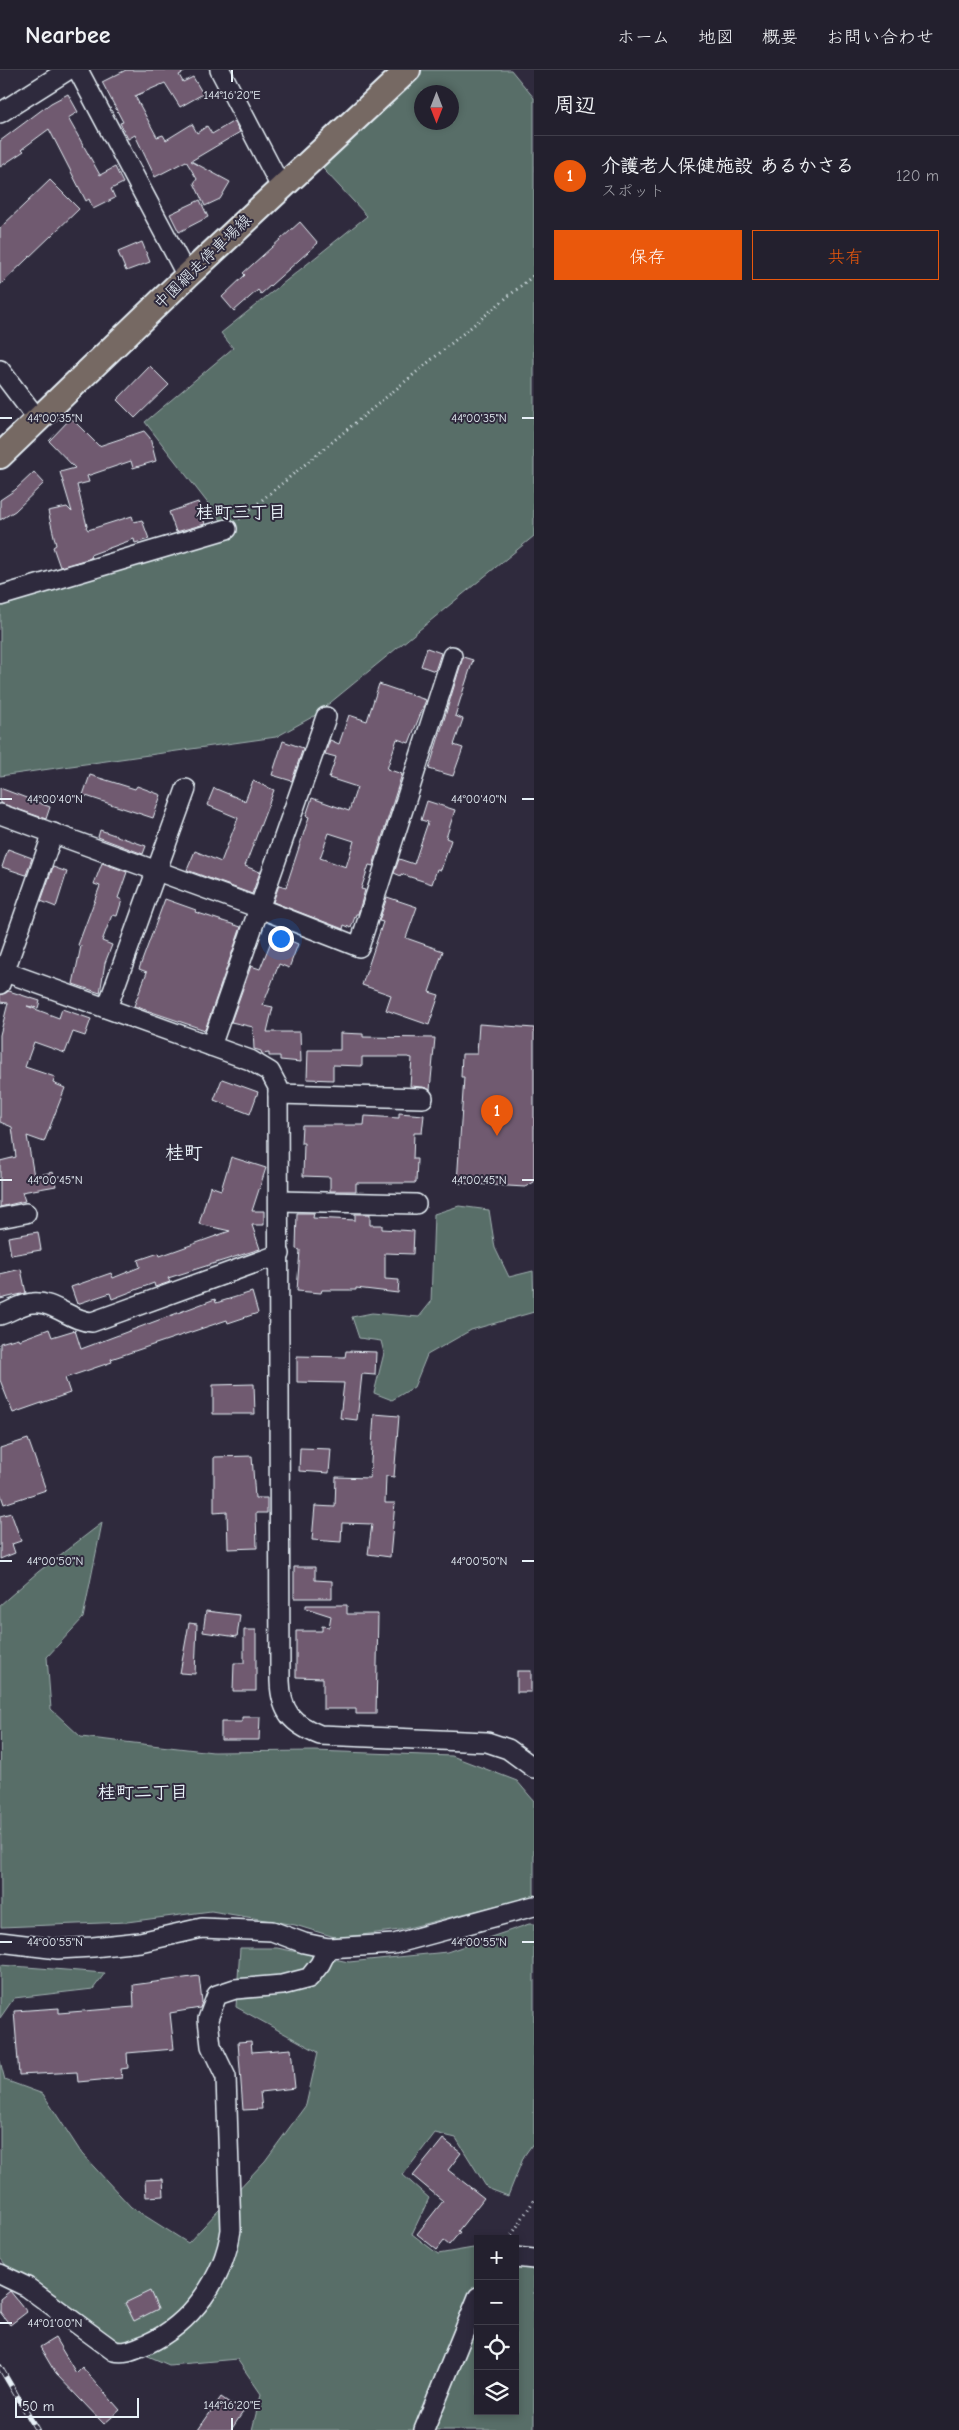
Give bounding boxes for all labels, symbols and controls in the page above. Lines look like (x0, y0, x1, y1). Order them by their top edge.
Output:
text: Nearbee (25, 21, 110, 49)
text: ホーム (617, 27, 670, 48)
text: 地図 (698, 27, 734, 48)
text: 概要 (762, 27, 798, 48)
text: お問い合わせ (826, 27, 934, 48)
north arrow (414, 85, 459, 130)
text: 144°16'20"E (203, 88, 261, 102)
text: 周辺 (554, 93, 596, 117)
text: 介護老人保健施設 あるかさる (601, 155, 855, 177)
text: 1 (567, 167, 573, 185)
text: 120 m (896, 167, 939, 185)
text: スポット (601, 182, 665, 200)
street label: 中園網走停車場線 (150, 211, 255, 313)
button: 保存 (554, 230, 742, 280)
button: 共有 (752, 230, 939, 280)
text: 44°00'35"N (27, 411, 83, 425)
text: 44°00'35"N (451, 411, 507, 425)
district label: 桂町三丁目 (196, 502, 286, 523)
text: 44°00'40"N (27, 792, 83, 806)
text: 44°00'40"N (451, 792, 507, 806)
your location (268, 926, 294, 952)
pin: 1 (481, 1095, 513, 1136)
district label: 桂町 (165, 1142, 203, 1164)
text: 44°00'45"N (27, 1173, 83, 1187)
text: 44°00'45"N (451, 1173, 507, 1187)
text: 44°00'50"N (27, 1554, 83, 1568)
text: 44°00'50"N (451, 1554, 507, 1568)
district label: 桂町二丁目 (98, 1782, 188, 1803)
text: 44°00'55"N (27, 1935, 83, 1949)
text: 44°00'55"N (451, 1935, 507, 1949)
map controls (474, 2235, 519, 2415)
button: + (474, 2235, 519, 2280)
button: − (474, 2280, 519, 2325)
text: 44°01'00"N (28, 2316, 82, 2330)
button: locate (474, 2325, 519, 2370)
button: layers (474, 2370, 519, 2415)
scale bar (15, 2395, 139, 2418)
text: 50 m (22, 2398, 54, 2415)
text: 144°16'20"E (203, 2398, 261, 2412)

